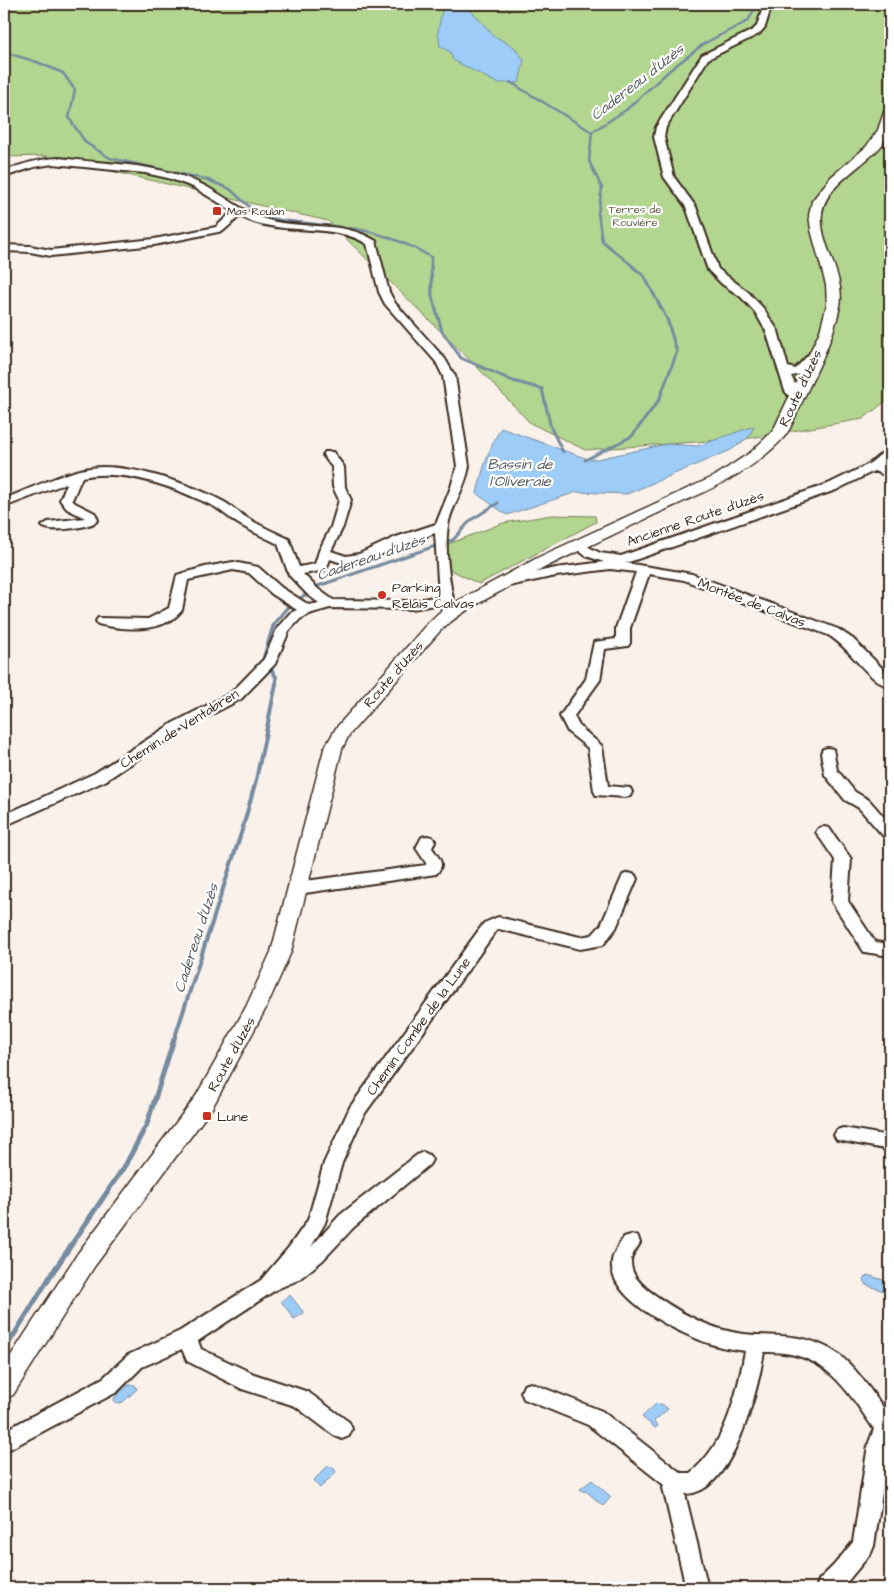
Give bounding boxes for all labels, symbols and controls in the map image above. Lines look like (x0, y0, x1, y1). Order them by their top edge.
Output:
water label: Cadereau d'Uzès (586, 38, 690, 126)
park label: Terres de Rouvière (609, 202, 661, 230)
place label: Mas Roulan (227, 204, 285, 219)
marker: Mas Roulan (211, 205, 223, 217)
street label: Route d'Uzès (774, 347, 827, 430)
water label: Bassin de l'Oliveraie (488, 454, 553, 492)
street label: Ancienne Route d'Uzès (624, 486, 767, 552)
water label: Cadereau d'Uzès (314, 529, 430, 586)
street label: Montée de Calvas (695, 573, 808, 633)
place label: Parking Relais Calvas (392, 578, 474, 614)
marker: Parking Relais Calvas (376, 589, 388, 601)
street label: Route d'Uzès (359, 637, 428, 712)
street label: Chemin de Ventabren (116, 684, 243, 774)
water label: Cadereau d'Uzès (169, 880, 224, 995)
street label: Chemin Combe de la Lune (362, 953, 476, 1100)
street label: Route d'Uzès (203, 1013, 261, 1095)
place label: Lune (217, 1107, 249, 1127)
marker: Lune (201, 1110, 213, 1122)

